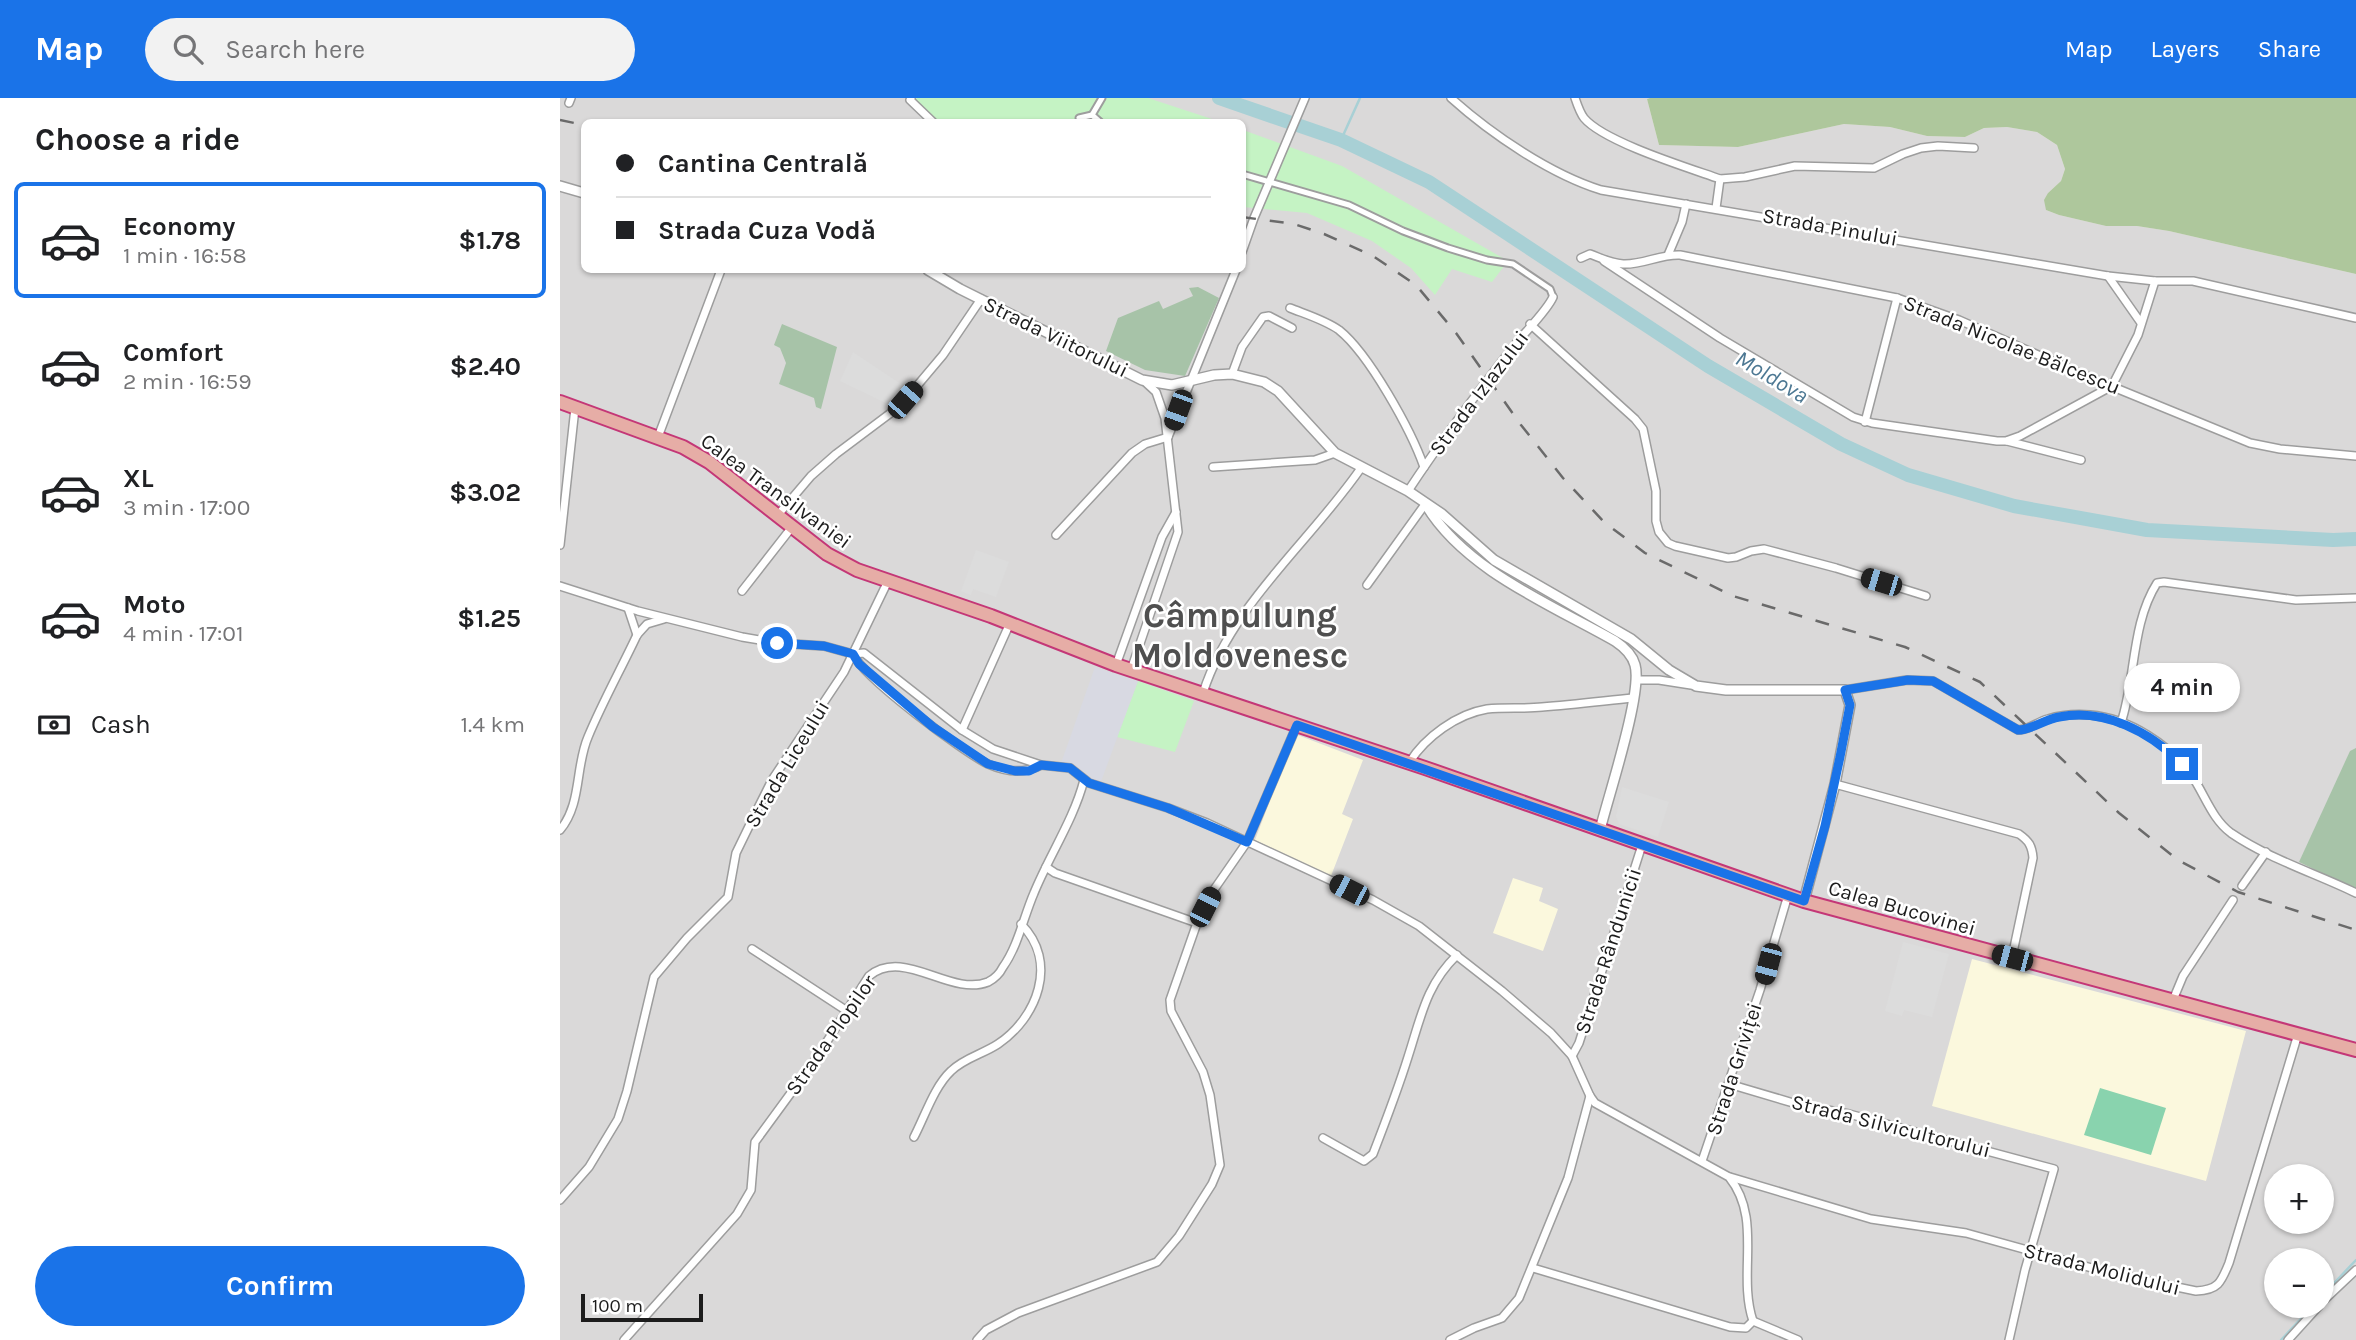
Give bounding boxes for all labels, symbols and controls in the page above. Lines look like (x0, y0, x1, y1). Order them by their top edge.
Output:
search box (145, 18, 635, 81)
text: Map (35, 30, 103, 68)
icon: search (169, 30, 207, 68)
text: Search here (225, 34, 365, 65)
text: Map (2065, 35, 2113, 63)
text: Layers (2151, 35, 2220, 63)
text: Share (2258, 35, 2321, 63)
text: Choose a ride (35, 121, 240, 158)
text: Cantina Centrală (658, 148, 868, 179)
street label: Strada Pinului (1761, 203, 1899, 251)
icon: car (39, 209, 102, 272)
text: Economy (123, 211, 235, 242)
text: Strada Cuza Vodă (658, 215, 876, 246)
text: $1.78 (458, 225, 521, 256)
text: 1 min · 16:58 (123, 242, 247, 269)
street label: Strada Nicolae Bălcescu (1900, 290, 2124, 400)
street label: Strada Viitorului (980, 292, 1132, 382)
street label: Strada Izlazului (1424, 326, 1534, 460)
icon: car (39, 335, 102, 398)
text: Comfort (123, 337, 224, 368)
water label: Moldova (1731, 345, 1813, 409)
text: $2.40 (450, 351, 521, 382)
text: 2 min · 16:59 (123, 368, 251, 395)
car (884, 377, 927, 423)
car (1161, 387, 1196, 433)
street label: Calea Transilvaniei (696, 428, 856, 554)
icon: car (39, 461, 102, 524)
text: XL (123, 463, 154, 494)
text: $3.02 (449, 477, 521, 508)
text: 3 min · 17:00 (123, 494, 250, 521)
car (1858, 566, 1905, 598)
icon: car (39, 587, 102, 650)
text: Moto (123, 589, 185, 620)
district label: Câmpulung Moldovenesc (1132, 595, 1348, 676)
text: $1.25 (457, 603, 521, 634)
text: 4 min · 17:01 (123, 620, 244, 647)
route start (761, 627, 793, 659)
callout: 4 min (2124, 662, 2240, 712)
text: 4 min (2150, 674, 2214, 701)
street label: Strada Liceului (740, 696, 834, 832)
icon: cash (35, 706, 73, 744)
text: Cash (91, 709, 151, 740)
text: 1.4 km (461, 711, 525, 738)
route end (2166, 748, 2198, 780)
street label: Strada Rândunicii (1570, 865, 1646, 1037)
car (1326, 871, 1373, 909)
street label: Calea Bucovinei (1826, 875, 1978, 941)
car (1187, 884, 1224, 930)
car (1753, 941, 1784, 987)
car (1989, 942, 2036, 974)
street label: Strada Plopilor (781, 970, 882, 1100)
street label: Strada Griviței (1701, 1000, 1767, 1138)
street label: Strada Silvicultorului (1789, 1090, 1993, 1162)
map controls (2264, 1164, 2334, 1318)
button: + (2264, 1164, 2334, 1234)
street label: Strada Molidului (2021, 1238, 2183, 1300)
button: Confirm (35, 1246, 525, 1326)
button: − (2264, 1248, 2334, 1318)
scale bar (581, 1291, 704, 1323)
text: 100 m (592, 1295, 643, 1317)

